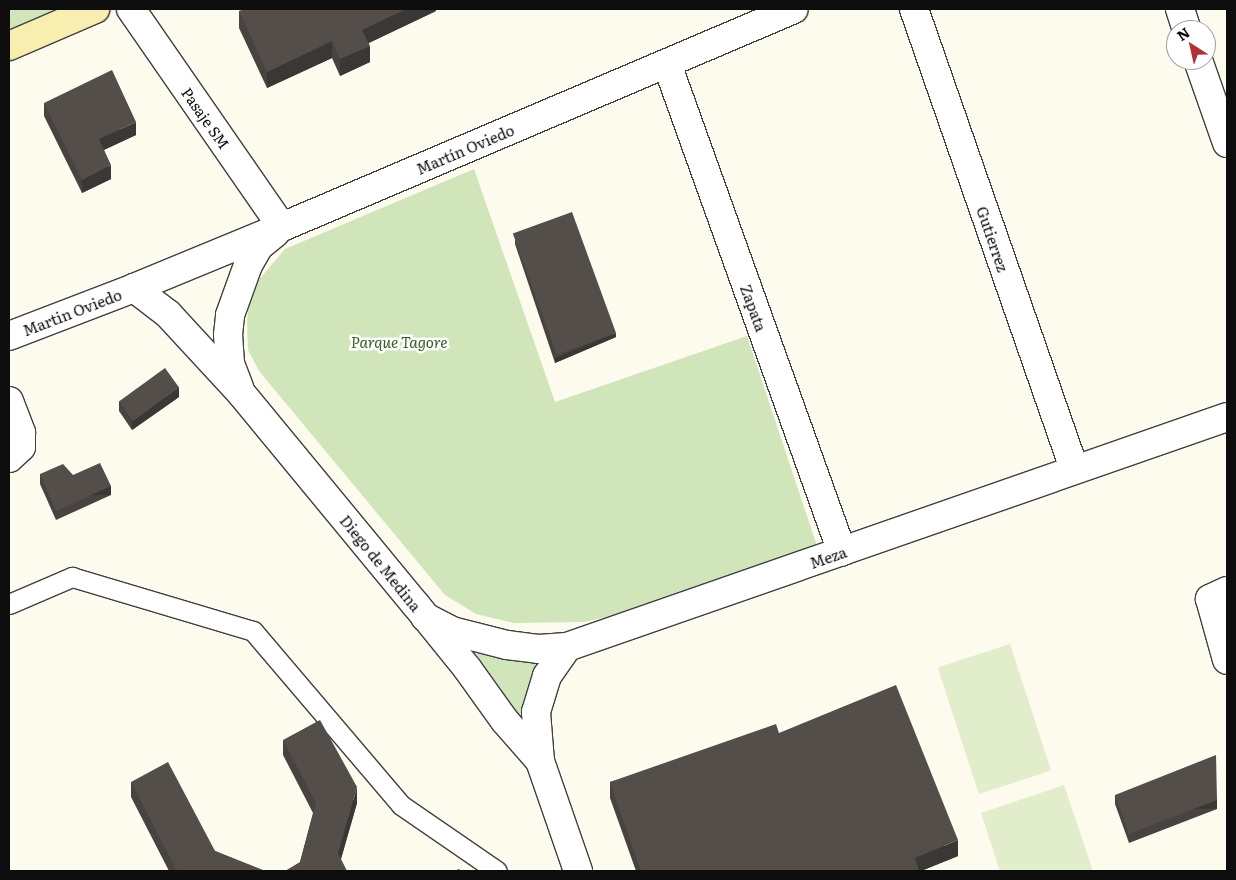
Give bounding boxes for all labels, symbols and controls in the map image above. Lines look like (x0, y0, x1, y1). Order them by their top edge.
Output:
north arrow (1166, 20, 1216, 70)
text: N (1172, 22, 1194, 45)
street label: Pasaje SM (178, 84, 234, 152)
street label: Martín Oviedo (413, 120, 517, 178)
street label: Gutierrez (973, 204, 1013, 274)
street label: Zapata (737, 282, 771, 334)
street label: Martin Oviedo (20, 285, 124, 339)
park label: Parque Tagore (351, 333, 447, 351)
street label: Diego de Medina (337, 511, 425, 615)
street label: Meza (807, 542, 849, 572)

